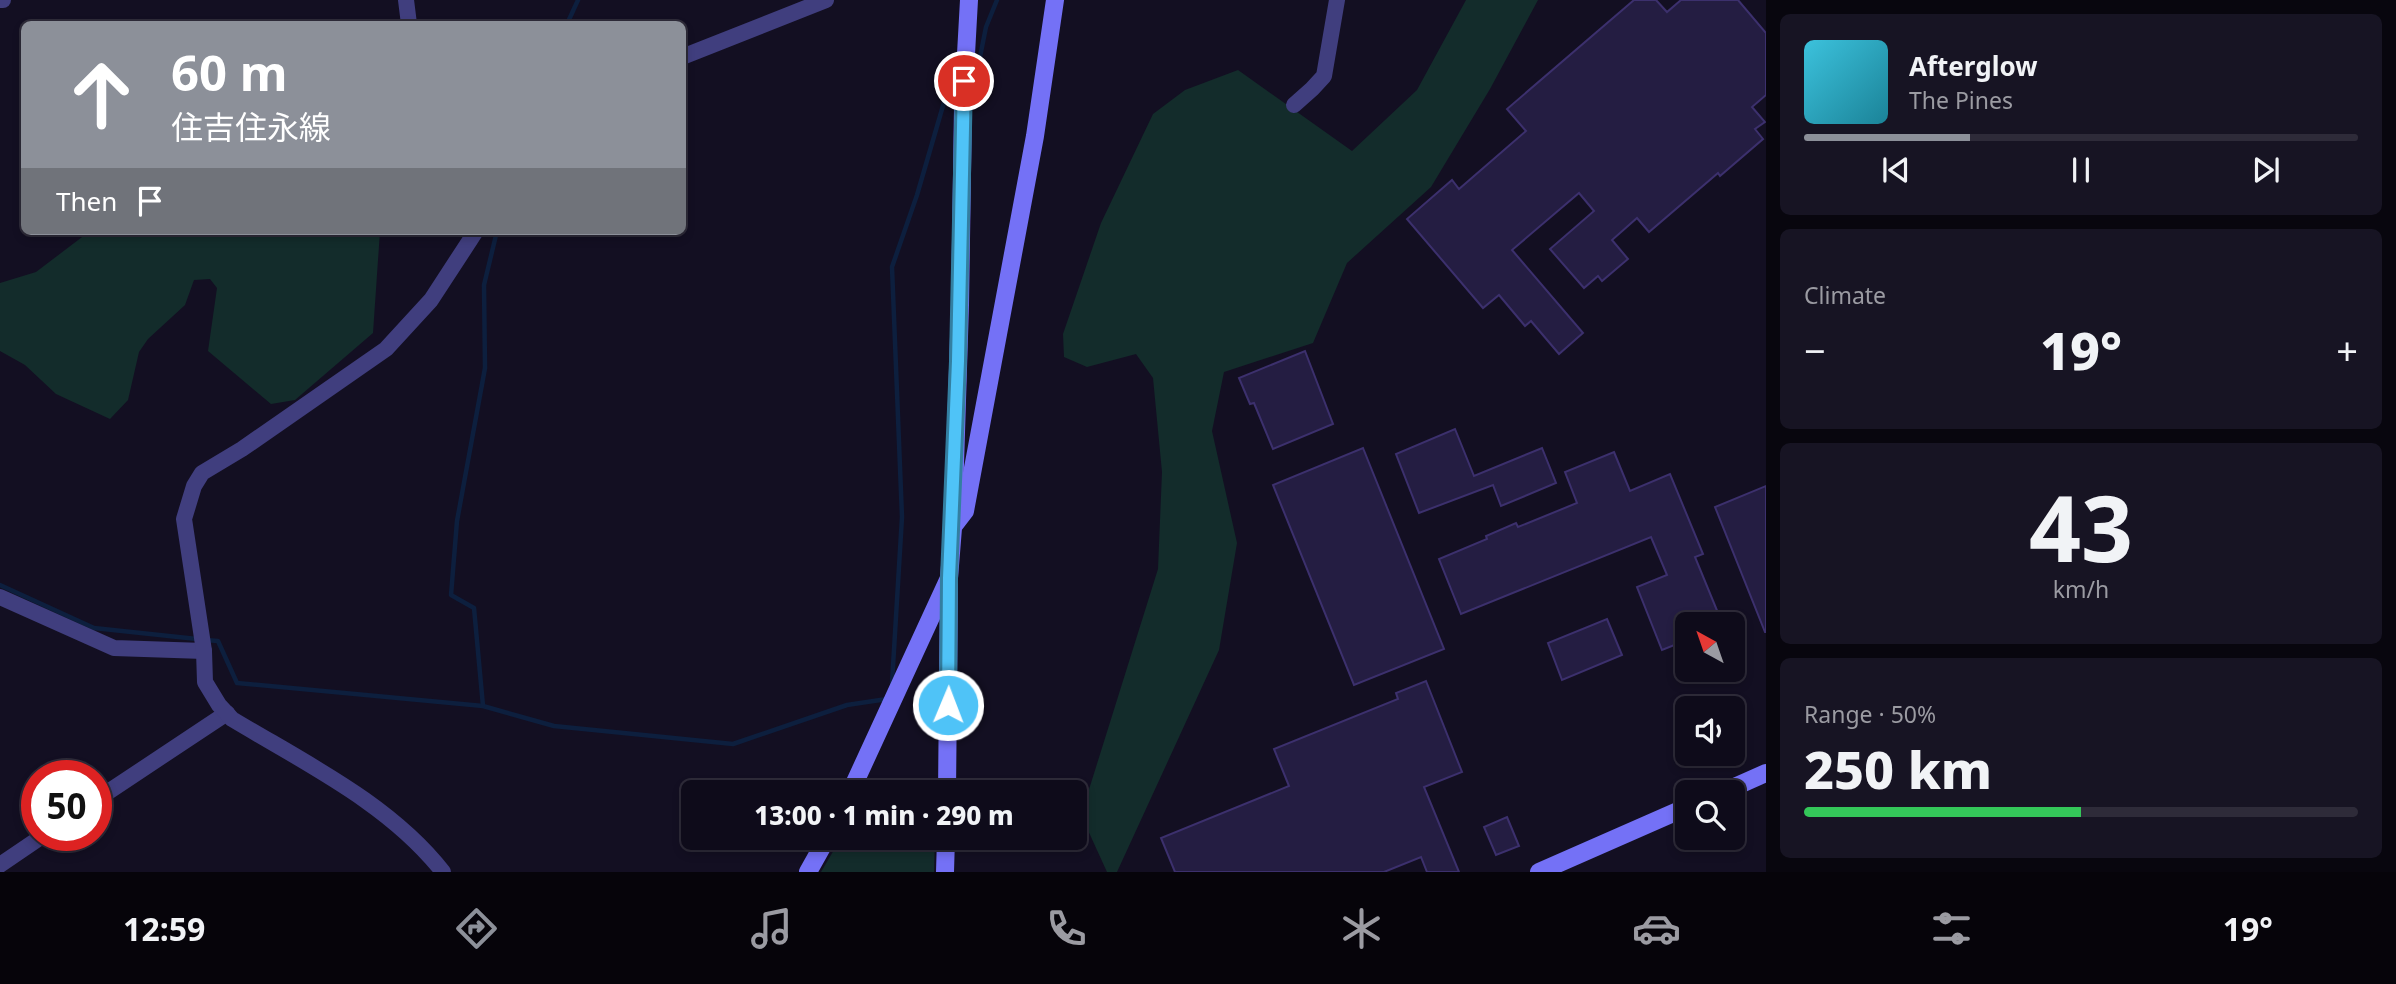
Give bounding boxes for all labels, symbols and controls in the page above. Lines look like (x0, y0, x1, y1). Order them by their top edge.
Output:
text: 60 m (171, 39, 288, 105)
text: Afterglow (1909, 48, 2037, 84)
icon: ahead (56, 49, 147, 140)
pin (934, 51, 994, 111)
icon: arrive (945, 62, 983, 100)
text: The Pines (1909, 84, 2013, 116)
text: 住吉住永線 (171, 105, 331, 148)
icon: previous (1877, 151, 1915, 189)
icon: pause (2062, 151, 2100, 189)
icon: next (2247, 151, 2285, 189)
icon: arrive (131, 182, 169, 220)
text: Then (56, 183, 117, 219)
text: Climate (1804, 279, 1886, 311)
text: 19° (2040, 314, 2122, 385)
text: − (1804, 324, 1826, 376)
text: + (2336, 324, 2358, 376)
text: 43 (2029, 465, 2133, 589)
text: km/h (2053, 573, 2109, 605)
north arrow (1675, 612, 1745, 682)
map controls (1675, 612, 1745, 850)
position arrow (911, 668, 985, 742)
button: sound (1675, 696, 1745, 766)
text: Range · 50% (1804, 698, 1936, 730)
text: 250 km (1804, 733, 1992, 804)
speed limit sign: 50 (21, 760, 112, 851)
button: search (1675, 780, 1745, 850)
text: 13:00 · 1 min · 290 m (754, 797, 1014, 833)
icon: directions (452, 904, 501, 953)
icon: music (747, 904, 796, 953)
icon: phone (1042, 904, 1091, 953)
icon: climate (1337, 904, 1386, 953)
icon: car (1632, 904, 1681, 953)
icon: filters (1927, 904, 1976, 953)
text: 12:59 (123, 907, 205, 950)
text: 19° (2223, 907, 2273, 950)

